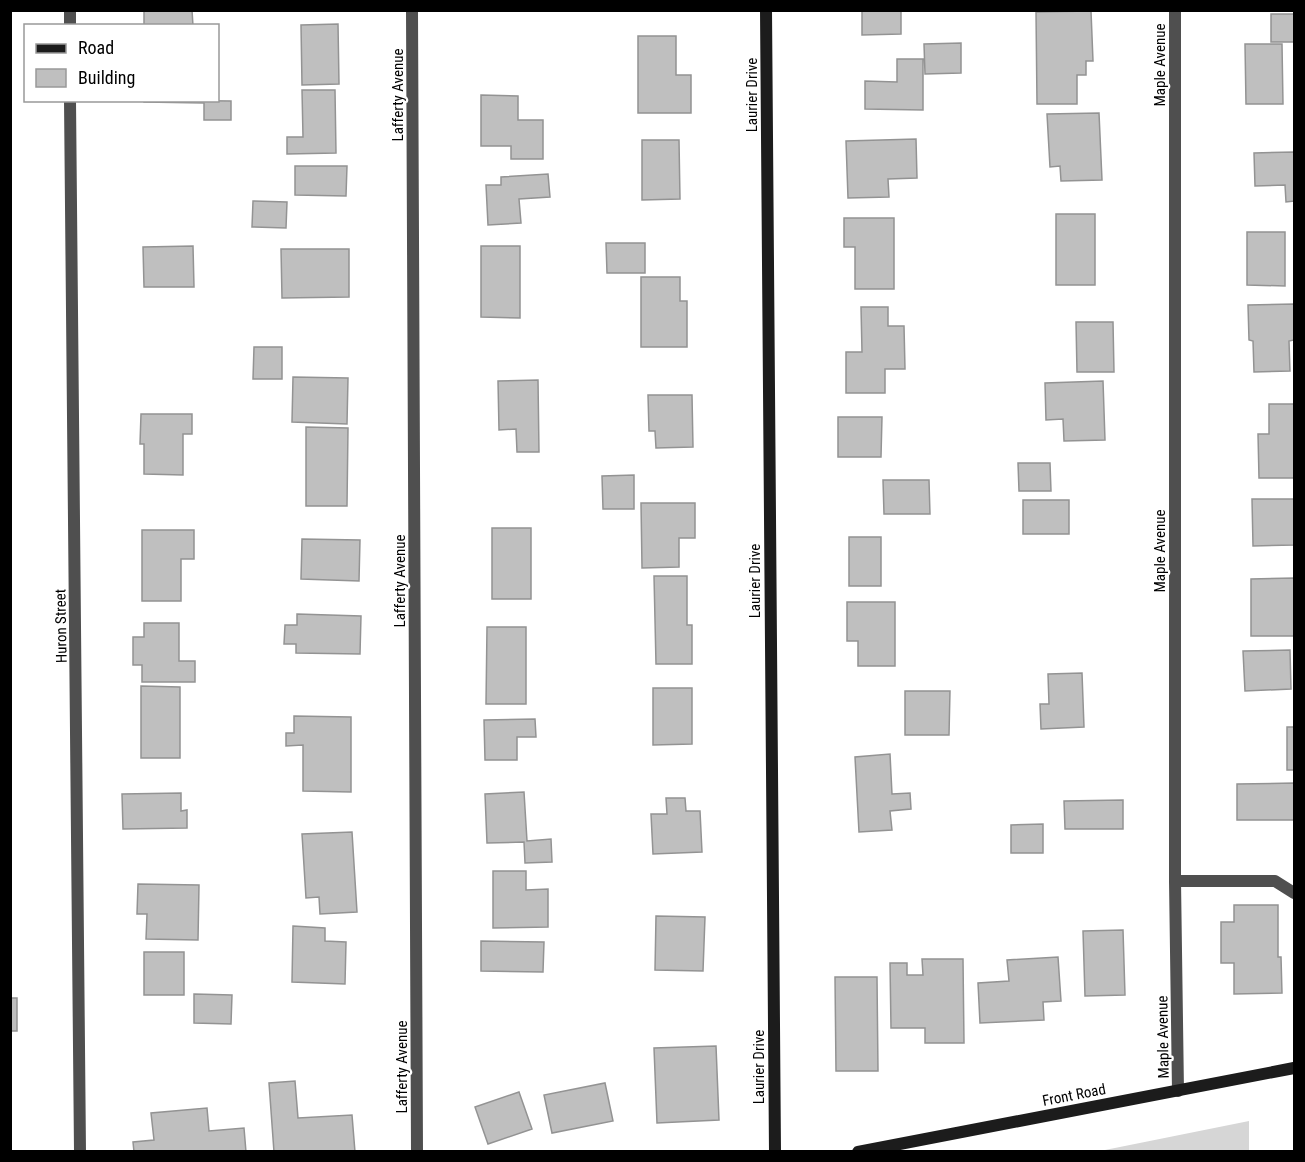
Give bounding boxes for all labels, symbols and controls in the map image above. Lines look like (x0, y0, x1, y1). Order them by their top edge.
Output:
street label: Maple Avenue (1151, 23, 1169, 107)
legend (24, 24, 219, 102)
text: Road (78, 37, 114, 58)
street label: Lafferty Avenue (389, 49, 407, 141)
street label: Laurier Drive (743, 58, 761, 132)
text: Building (78, 67, 135, 88)
street label: Maple Avenue (1151, 509, 1169, 593)
street label: Lafferty Avenue (391, 535, 409, 627)
street label: Laurier Drive (746, 544, 764, 618)
street label: Huron Street (51, 589, 71, 663)
street label: Maple Avenue (1153, 995, 1173, 1079)
street label: Lafferty Avenue (393, 1021, 411, 1113)
street label: Laurier Drive (750, 1030, 768, 1104)
street label: Front Road (1041, 1080, 1107, 1110)

